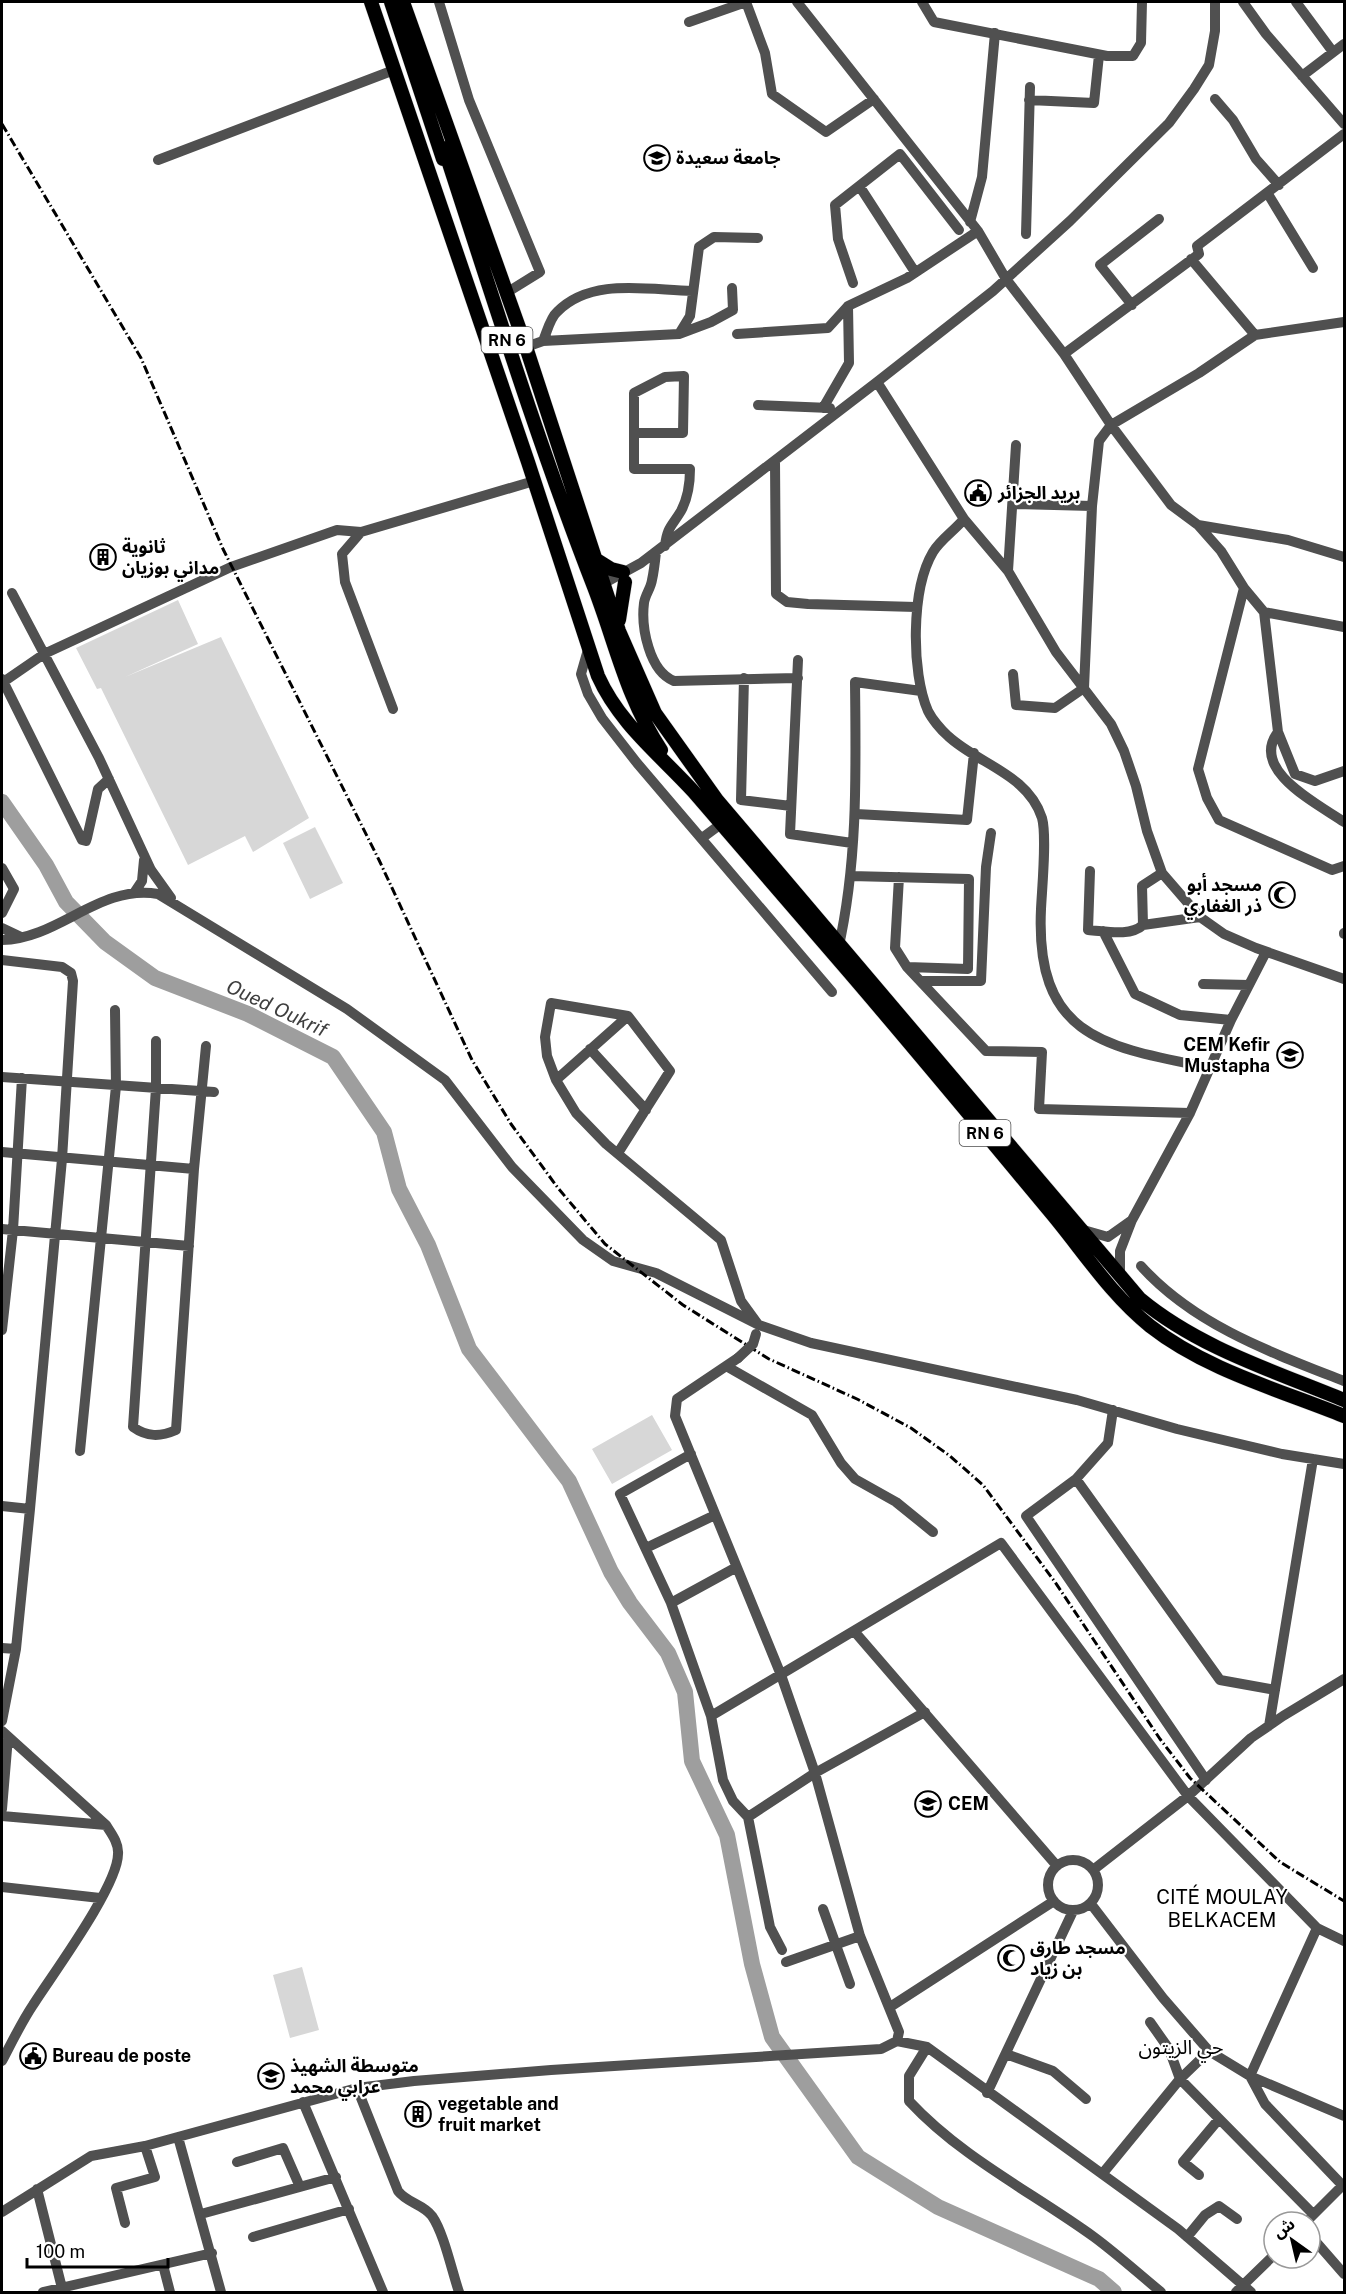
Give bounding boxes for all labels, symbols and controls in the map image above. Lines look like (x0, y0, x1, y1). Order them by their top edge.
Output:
school or university icon: جامعة سعيدة (642, 143, 672, 173)
place label: جامعة سعيدة (676, 147, 781, 168)
road number: RN 6 (482, 327, 532, 353)
public building icon: بريد الجزائر (963, 478, 993, 508)
place label: بريد الجزائر (997, 482, 1080, 504)
place label: ثانوية مداني بوزيان (122, 536, 219, 582)
building icon: ثانوية مداني بوزيان (88, 542, 118, 572)
place label: مسجد أبو ذر الغفاري (1184, 872, 1262, 920)
mosque icon: مسجد أبو ذر الغفاري (1267, 880, 1297, 910)
water label: Oued Oukrif (223, 974, 333, 1042)
place label: CEM Kefir Mustapha (1183, 1034, 1271, 1076)
school or university icon: CEM Kefir Mustapha (1275, 1040, 1305, 1070)
road number: RN 6 (960, 1120, 1010, 1146)
school or university icon: CEM (913, 1789, 943, 1819)
place label: CEM (948, 1793, 989, 1814)
district label: CITÉ MOULAY BELKACEM (1156, 1884, 1288, 1932)
place label: مسجد طارق بن زياد (1030, 1937, 1126, 1980)
mosque icon: مسجد طارق بن زياد (996, 1943, 1026, 1973)
district label: حي الزيتون (1138, 2035, 1224, 2063)
public building icon: Bureau de poste (18, 2041, 48, 2071)
place label: Bureau de poste (52, 2045, 191, 2066)
place label: متوسطة الشهيذ عرابي محمد (290, 2055, 419, 2101)
school or university icon: متوسطة الشهيذ عرابي محمد (256, 2061, 286, 2091)
place label: vegetable and fruit market (438, 2093, 559, 2135)
building icon: vegetable and fruit market (403, 2099, 433, 2129)
north arrow (1262, 2210, 1322, 2270)
text: ش (1269, 2214, 1298, 2242)
scale bar (27, 2231, 168, 2269)
text: 100 m (36, 2241, 85, 2262)

